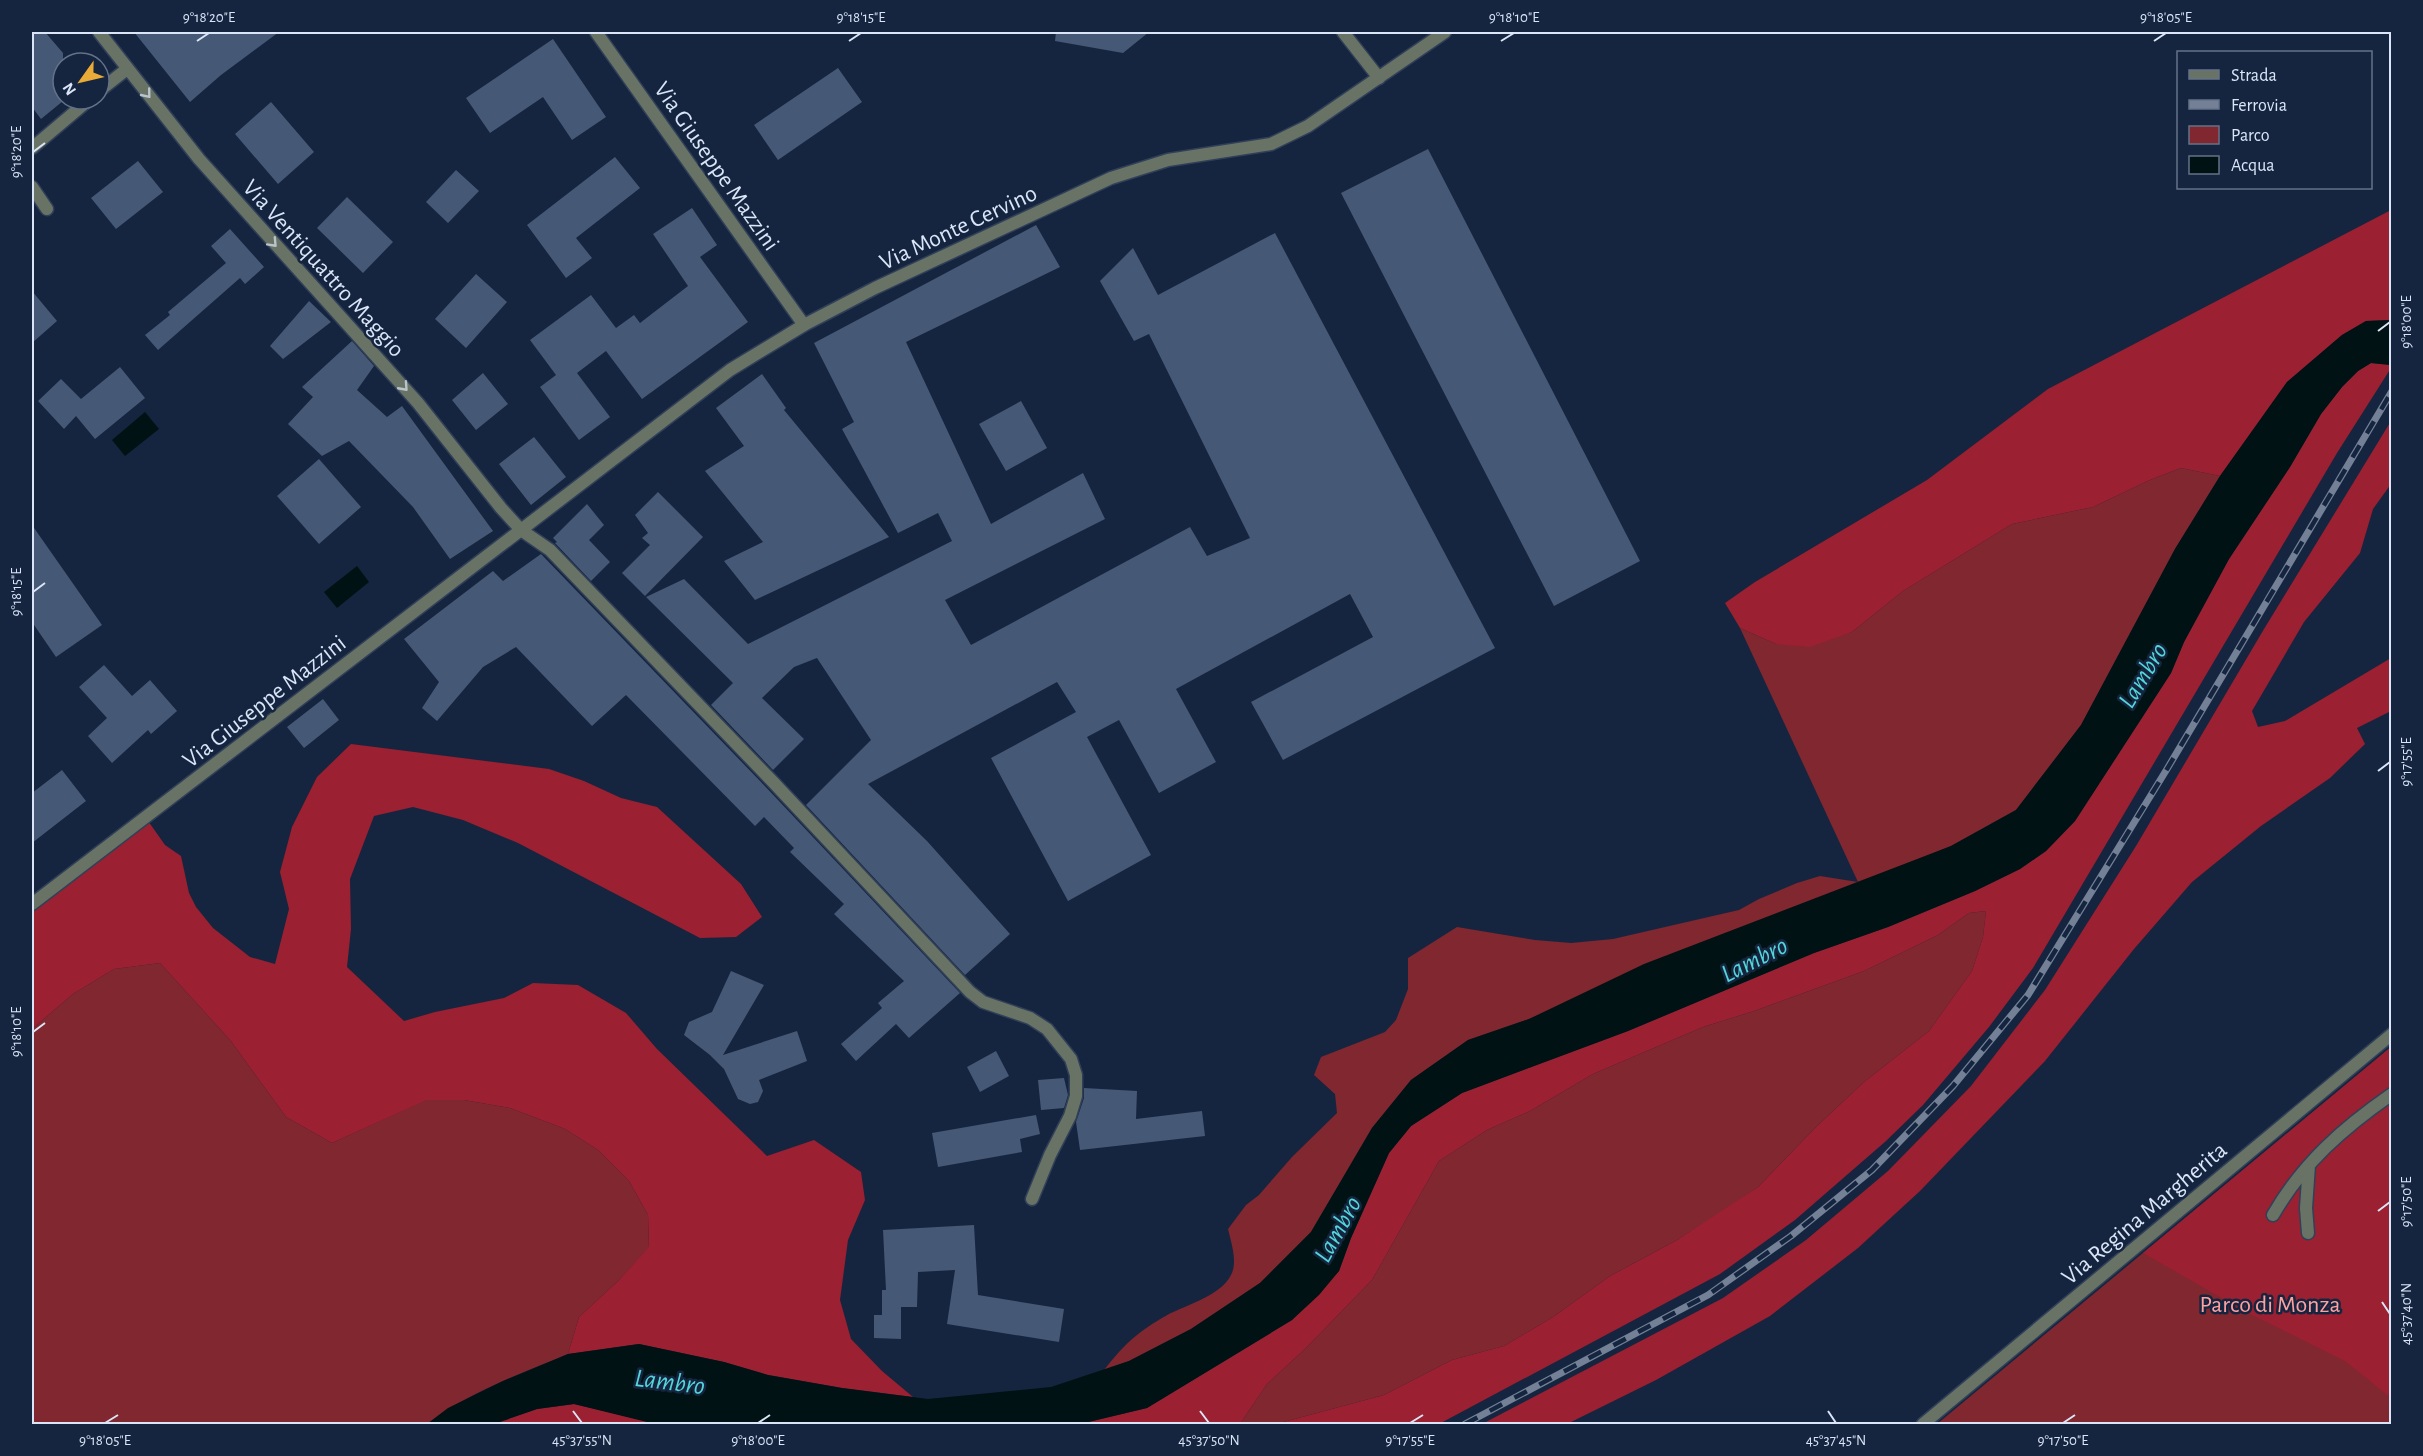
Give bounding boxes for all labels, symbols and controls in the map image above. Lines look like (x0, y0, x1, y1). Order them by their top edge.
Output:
text: 9°18'20"E (183, 10, 235, 25)
text: 9°18'15"E (836, 10, 886, 25)
text: 9°18'10"E (1489, 10, 1539, 25)
text: 9°18'05"E (2140, 10, 2192, 25)
north arrow (51, 51, 111, 111)
legend (2177, 51, 2372, 189)
text: Strada (2231, 67, 2277, 85)
street label: Via Giuseppe Mazzini (649, 78, 783, 255)
text: N (60, 80, 79, 98)
one-way arrow (140, 88, 151, 99)
text: Ferrovia (2231, 97, 2287, 115)
text: 9°18'20"E (9, 126, 24, 178)
text: Parco (2231, 127, 2270, 145)
text: Acqua (2231, 157, 2275, 175)
street label: Via Ventiquattro Maggio (238, 176, 409, 362)
street label: Via Monte Cervino (876, 181, 1041, 275)
one-way arrow (266, 236, 277, 247)
text: 9°18'00"E (2399, 295, 2414, 349)
one-way arrow (397, 381, 408, 391)
text: 9°18'15"E (9, 567, 24, 617)
street label: Via Giuseppe Mazzini (179, 631, 351, 773)
water label: Lambro (2114, 639, 2172, 712)
text: 9°17'55"E (2399, 737, 2414, 787)
water label: Lambro (1717, 932, 1792, 988)
text: 9°18'10"E (9, 1007, 24, 1057)
street label: Via Regina Margherita (2057, 1138, 2232, 1290)
text: 9°17'50"E (2399, 1177, 2414, 1227)
water label: Lambro (1309, 1192, 1366, 1267)
text: 45°37'40"N (2399, 1283, 2414, 1345)
park label: Parco di Monza (2200, 1293, 2340, 1317)
water label: Lambro (633, 1365, 707, 1399)
text: 9°18'05"E (79, 1433, 131, 1448)
text: 45°37'55"N (552, 1433, 612, 1448)
text: 9°18'00"E (731, 1433, 785, 1448)
text: 45°37'50"N (1178, 1433, 1240, 1448)
text: 9°17'55"E (1385, 1433, 1435, 1448)
text: 45°37'45"N (1806, 1433, 1866, 1448)
text: 9°17'50"E (2038, 1433, 2088, 1448)

